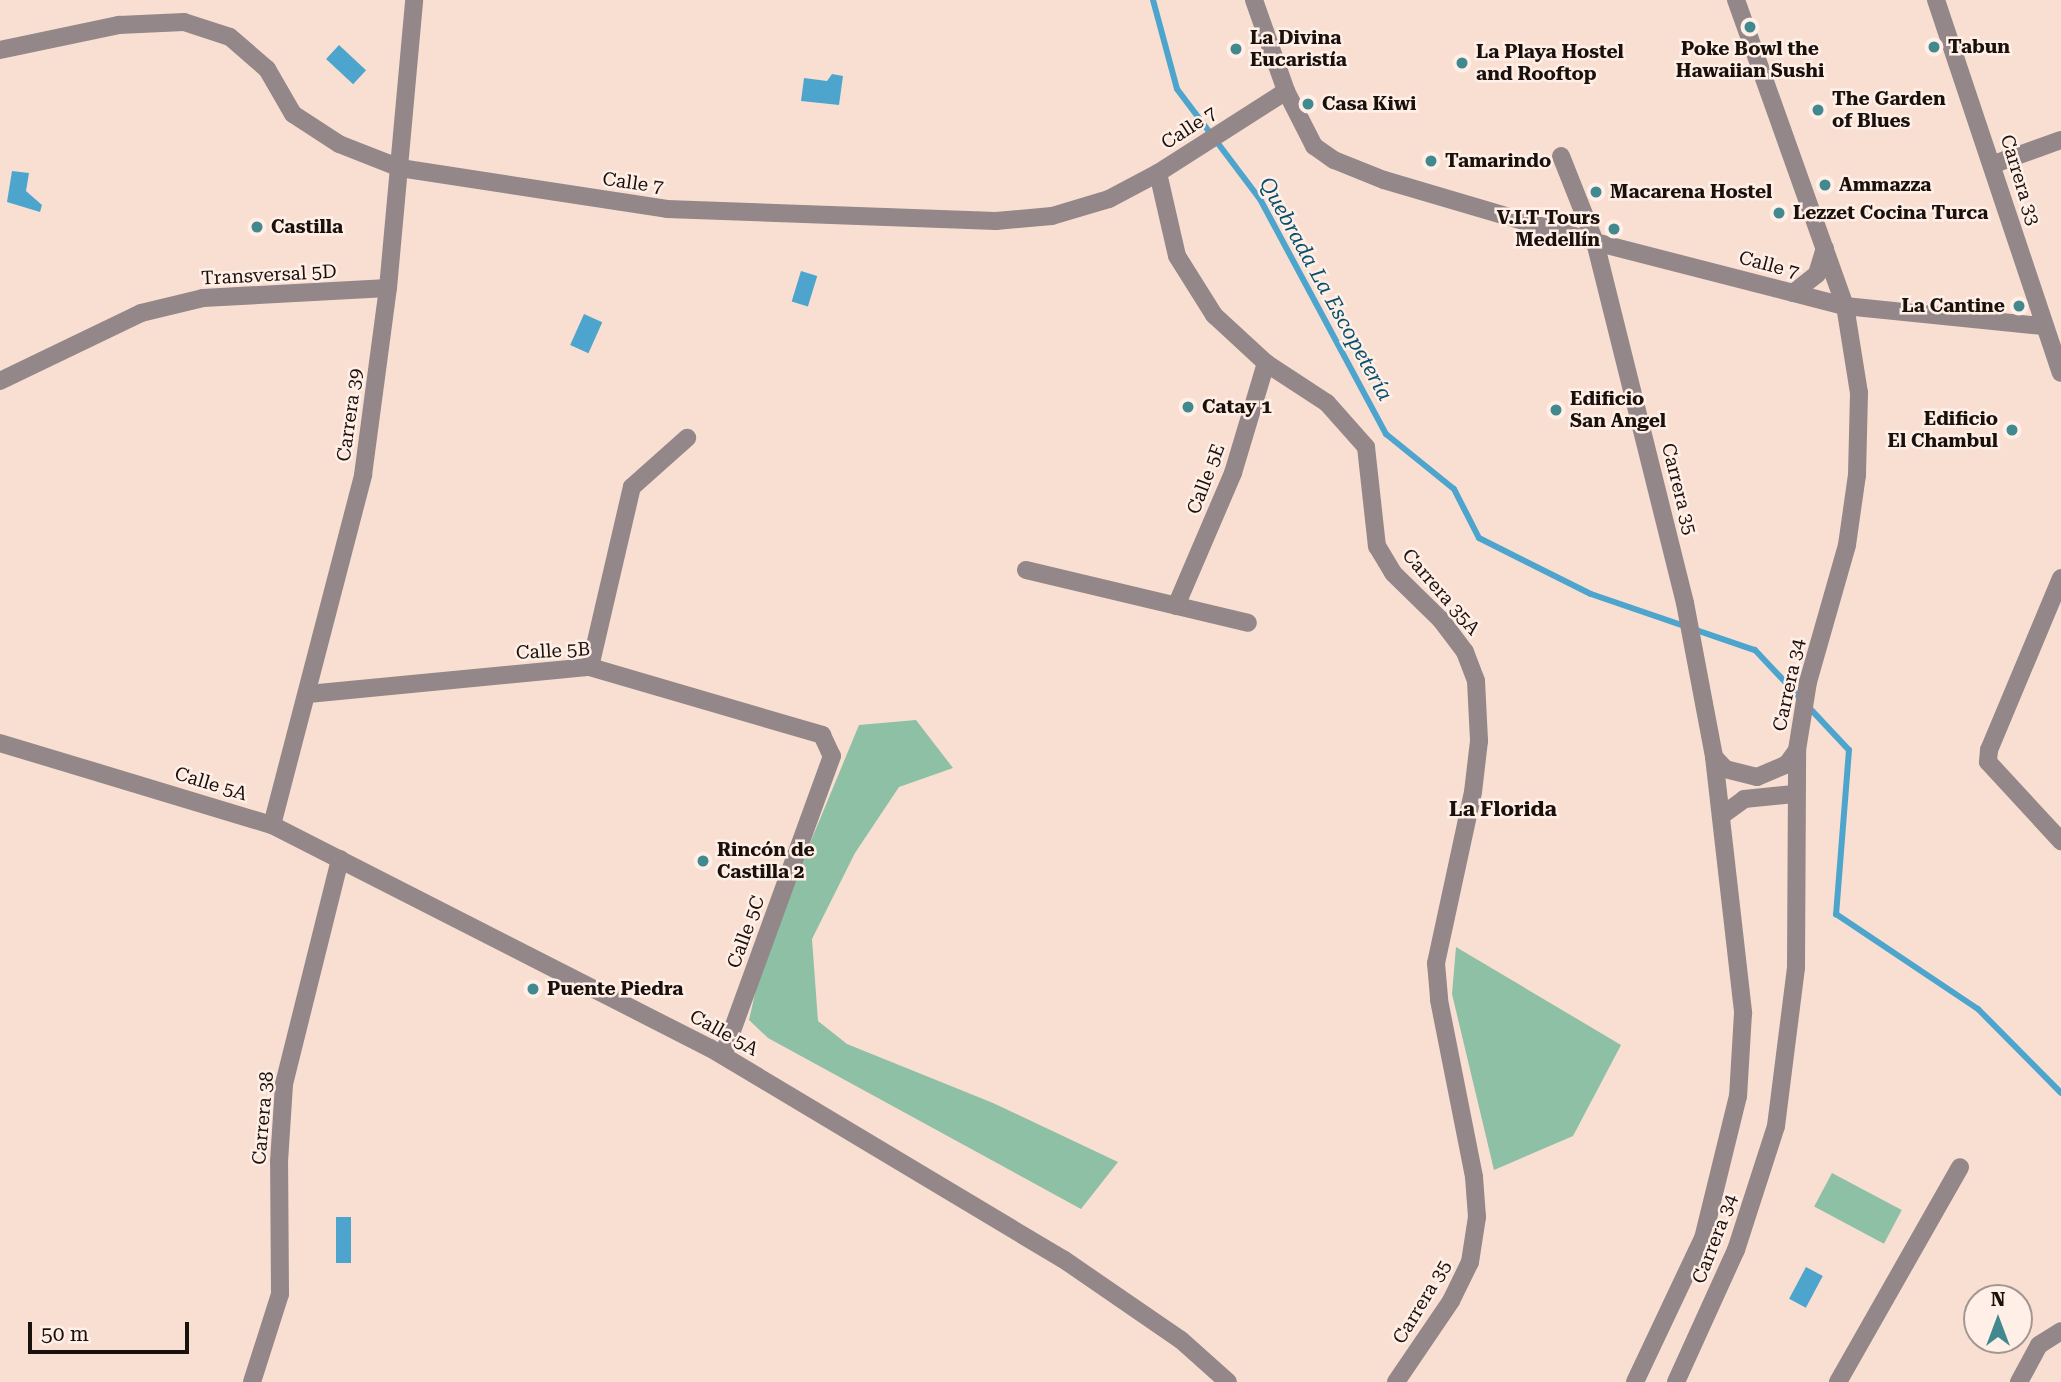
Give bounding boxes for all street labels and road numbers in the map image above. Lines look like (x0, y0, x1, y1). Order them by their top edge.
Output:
street label: Calle 7 (1157, 102, 1221, 154)
street label: Carrera 33 (1995, 132, 2045, 228)
street label: Calle 7 (601, 167, 665, 199)
street label: Calle 7 (1736, 246, 1802, 284)
street label: Transversal 5D (201, 260, 337, 290)
street label: Carrera 39 (332, 367, 368, 463)
street label: Calle 5E (1182, 441, 1230, 517)
street label: Carrera 35 (1657, 441, 1701, 537)
street label: Carrera 35A (1397, 544, 1485, 640)
street label: Carrera 34 (1768, 637, 1810, 733)
street label: Calle 5B (515, 638, 591, 664)
street label: Calle 5A (172, 762, 250, 806)
street label: Calle 5C (722, 893, 770, 971)
street label: Calle 5A (686, 1005, 762, 1061)
street label: Carrera 38 (248, 1070, 278, 1166)
street label: Carrera 34 (1688, 1191, 1742, 1287)
street label: Carrera 35 (1388, 1256, 1456, 1348)

